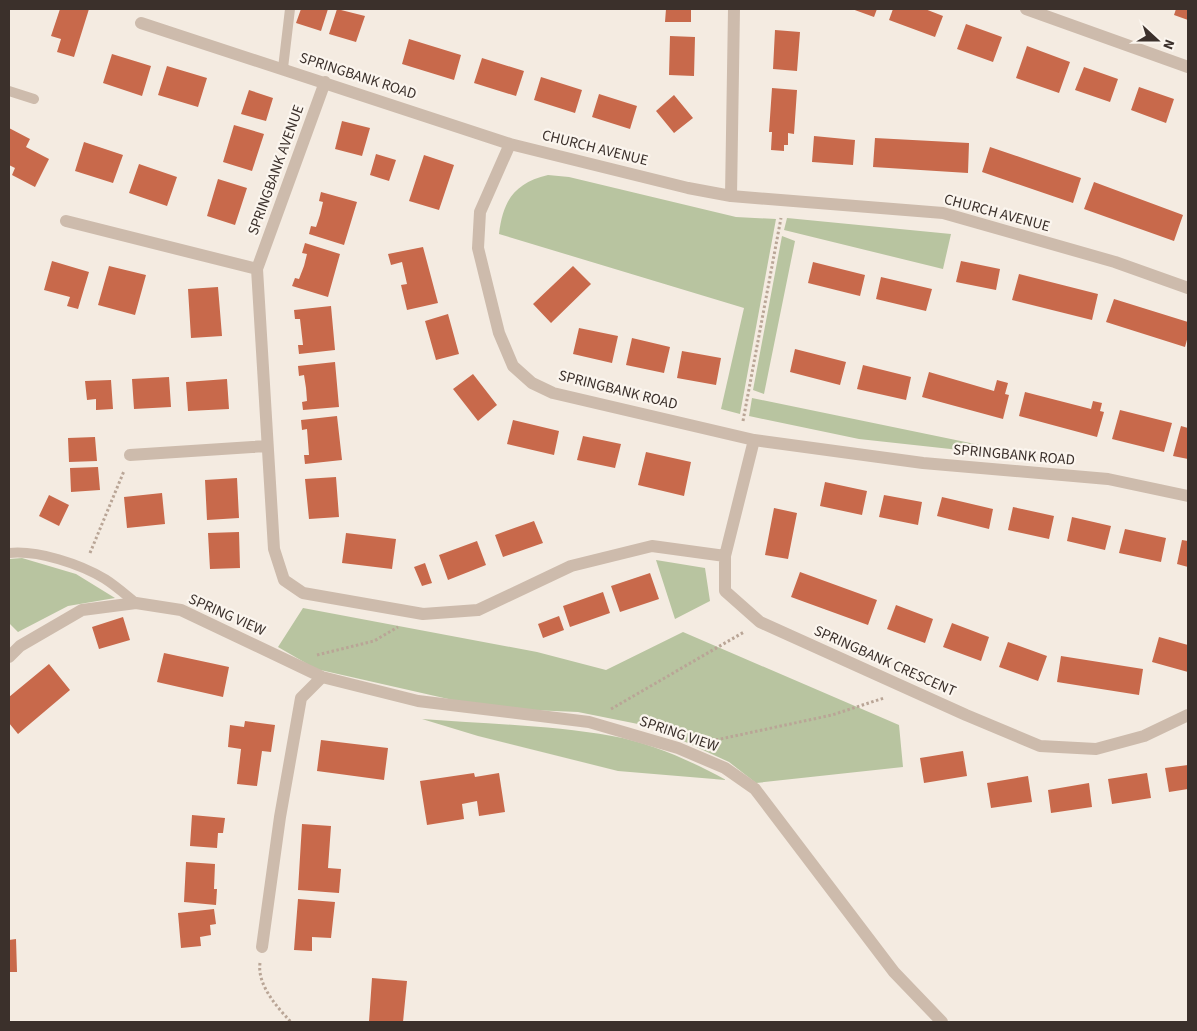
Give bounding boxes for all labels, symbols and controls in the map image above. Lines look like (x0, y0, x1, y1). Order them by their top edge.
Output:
north arrow (1132, 15, 1182, 65)
text: N (1157, 36, 1179, 52)
street label: SPRINGBANK ROAD (297, 47, 419, 105)
street label: SPRINGBANK AVENUE (243, 102, 309, 238)
street label: CHURCH AVENUE (540, 125, 650, 171)
street label: CHURCH AVENUE (942, 189, 1052, 237)
street label: SPRINGBANK ROAD (556, 365, 680, 415)
street label: SPRINGBANK ROAD (952, 439, 1076, 471)
street label: SPRING VIEW (185, 589, 269, 641)
street label: SPRINGBANK CRESCENT (811, 620, 959, 702)
street label: SPRING VIEW (637, 711, 722, 757)

